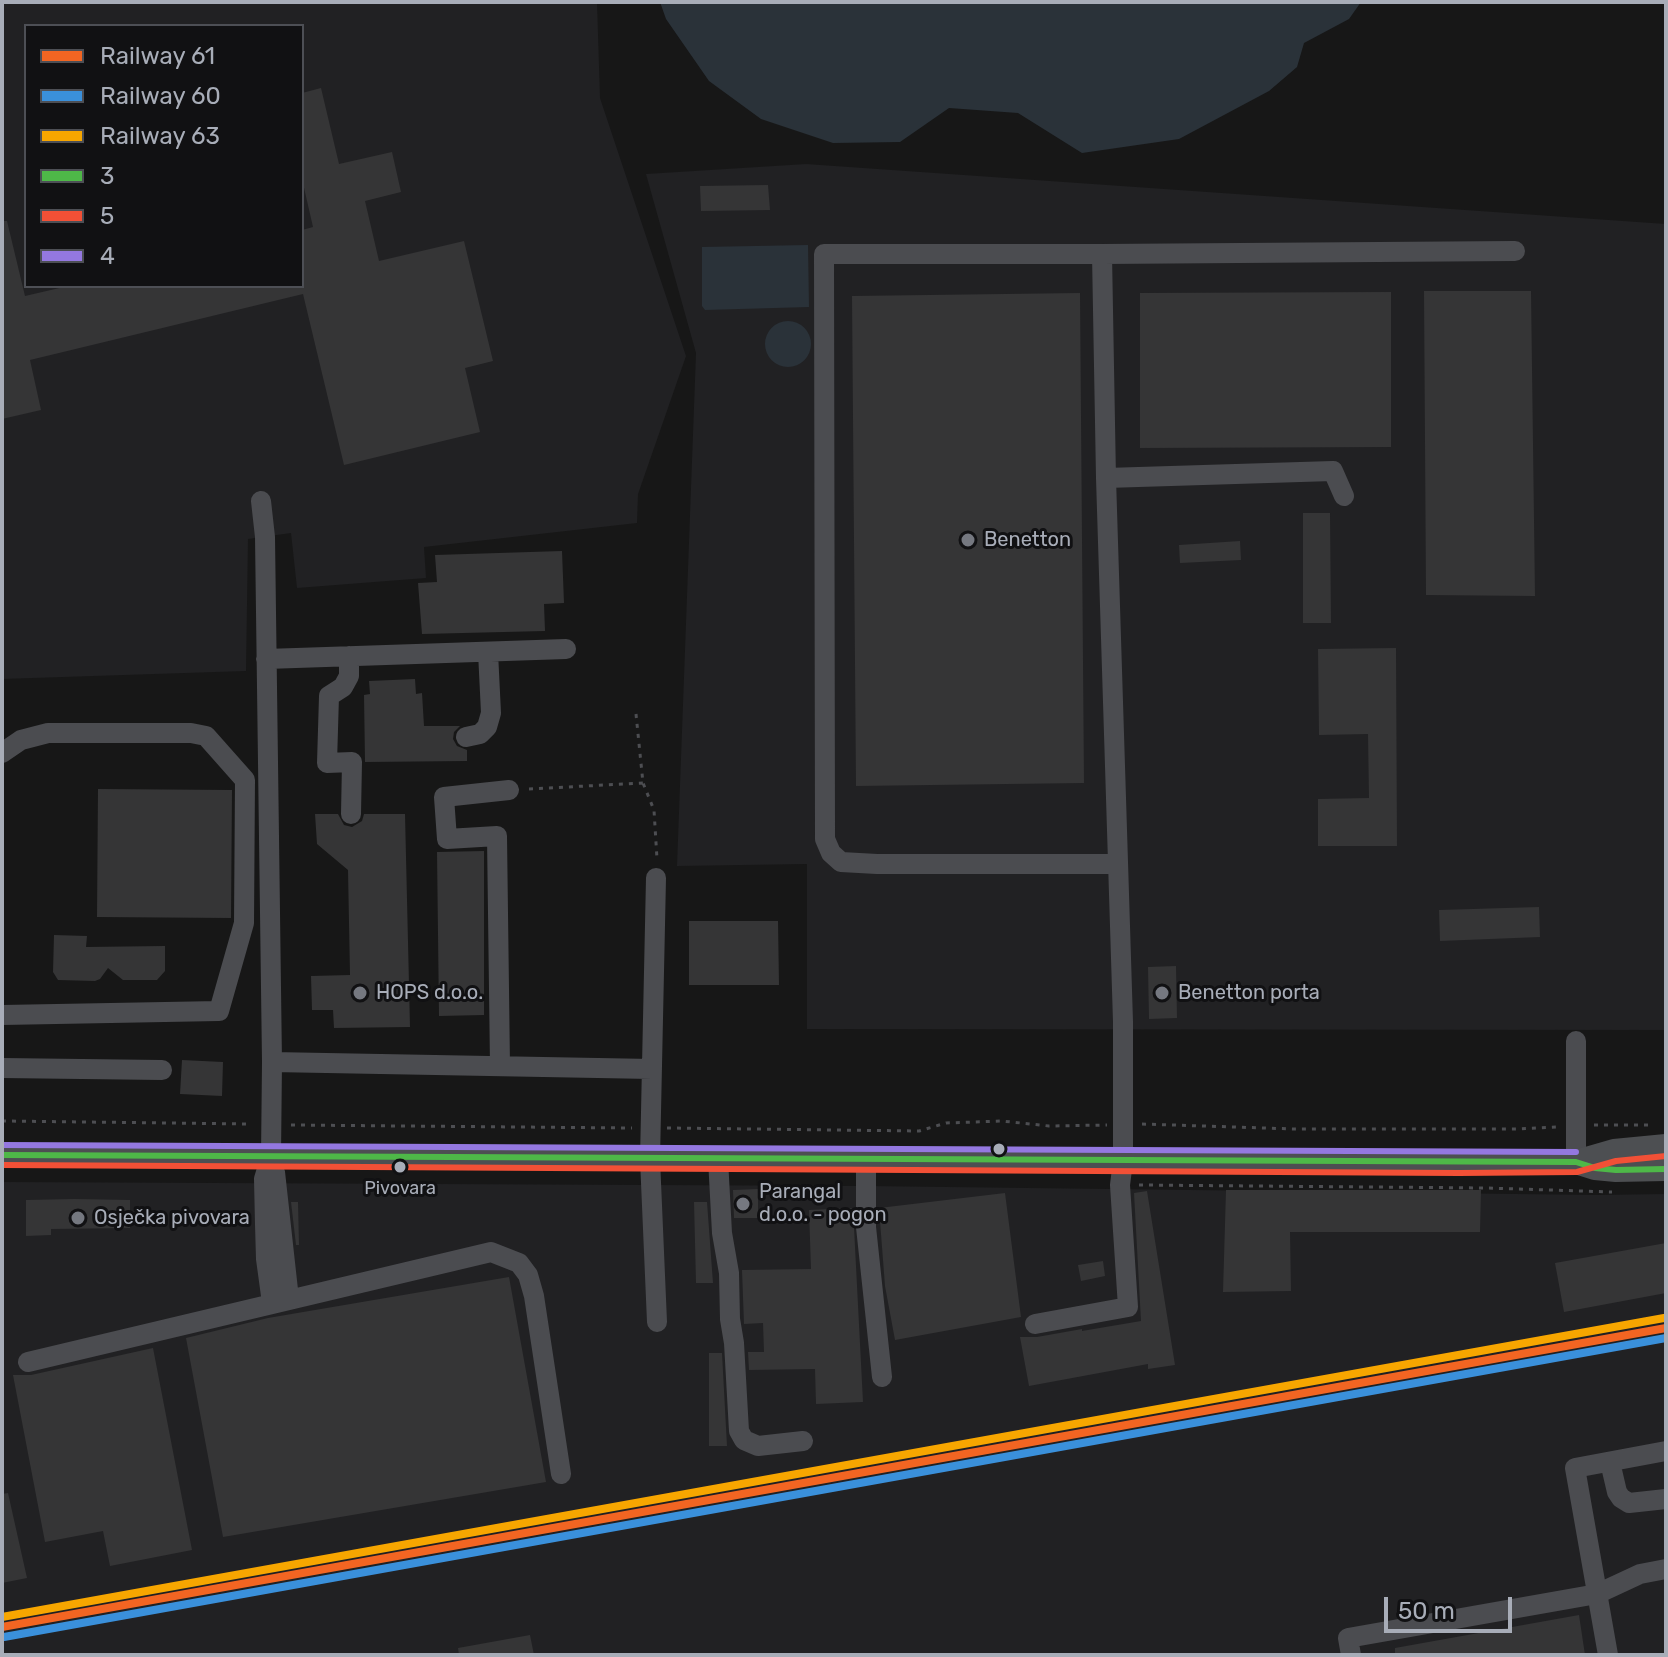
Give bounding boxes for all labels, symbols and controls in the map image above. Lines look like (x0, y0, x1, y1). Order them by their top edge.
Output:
legend (24, 24, 304, 288)
text: Railway 61 (100, 42, 215, 70)
text: Railway 60 (100, 82, 221, 110)
text: Railway 63 (100, 122, 220, 150)
text: 3 (100, 162, 114, 190)
text: 5 (100, 202, 114, 230)
text: 4 (100, 242, 115, 270)
place label: Benetton (984, 528, 1071, 552)
marker: Benetton (959, 531, 977, 549)
place label: HOPS d.o.o. (376, 981, 483, 1005)
place label: Benetton porta (1178, 981, 1320, 1005)
marker: HOPS d.o.o. (351, 984, 369, 1002)
marker: Benetton porta (1153, 984, 1171, 1002)
unlabelled marker (991, 1141, 1007, 1157)
marker: Pivovara (392, 1159, 408, 1175)
place label: Pivovara (364, 1178, 436, 1200)
place label: Parangal d.o.o. - pogon (759, 1180, 887, 1227)
marker: Parangal d.o.o. - pogon (734, 1195, 752, 1213)
place label: Osječka pivovara (94, 1206, 250, 1230)
marker: Osječka pivovara (69, 1209, 87, 1227)
scale bar (1388, 1581, 1516, 1631)
text: 50 m (1398, 1597, 1455, 1625)

